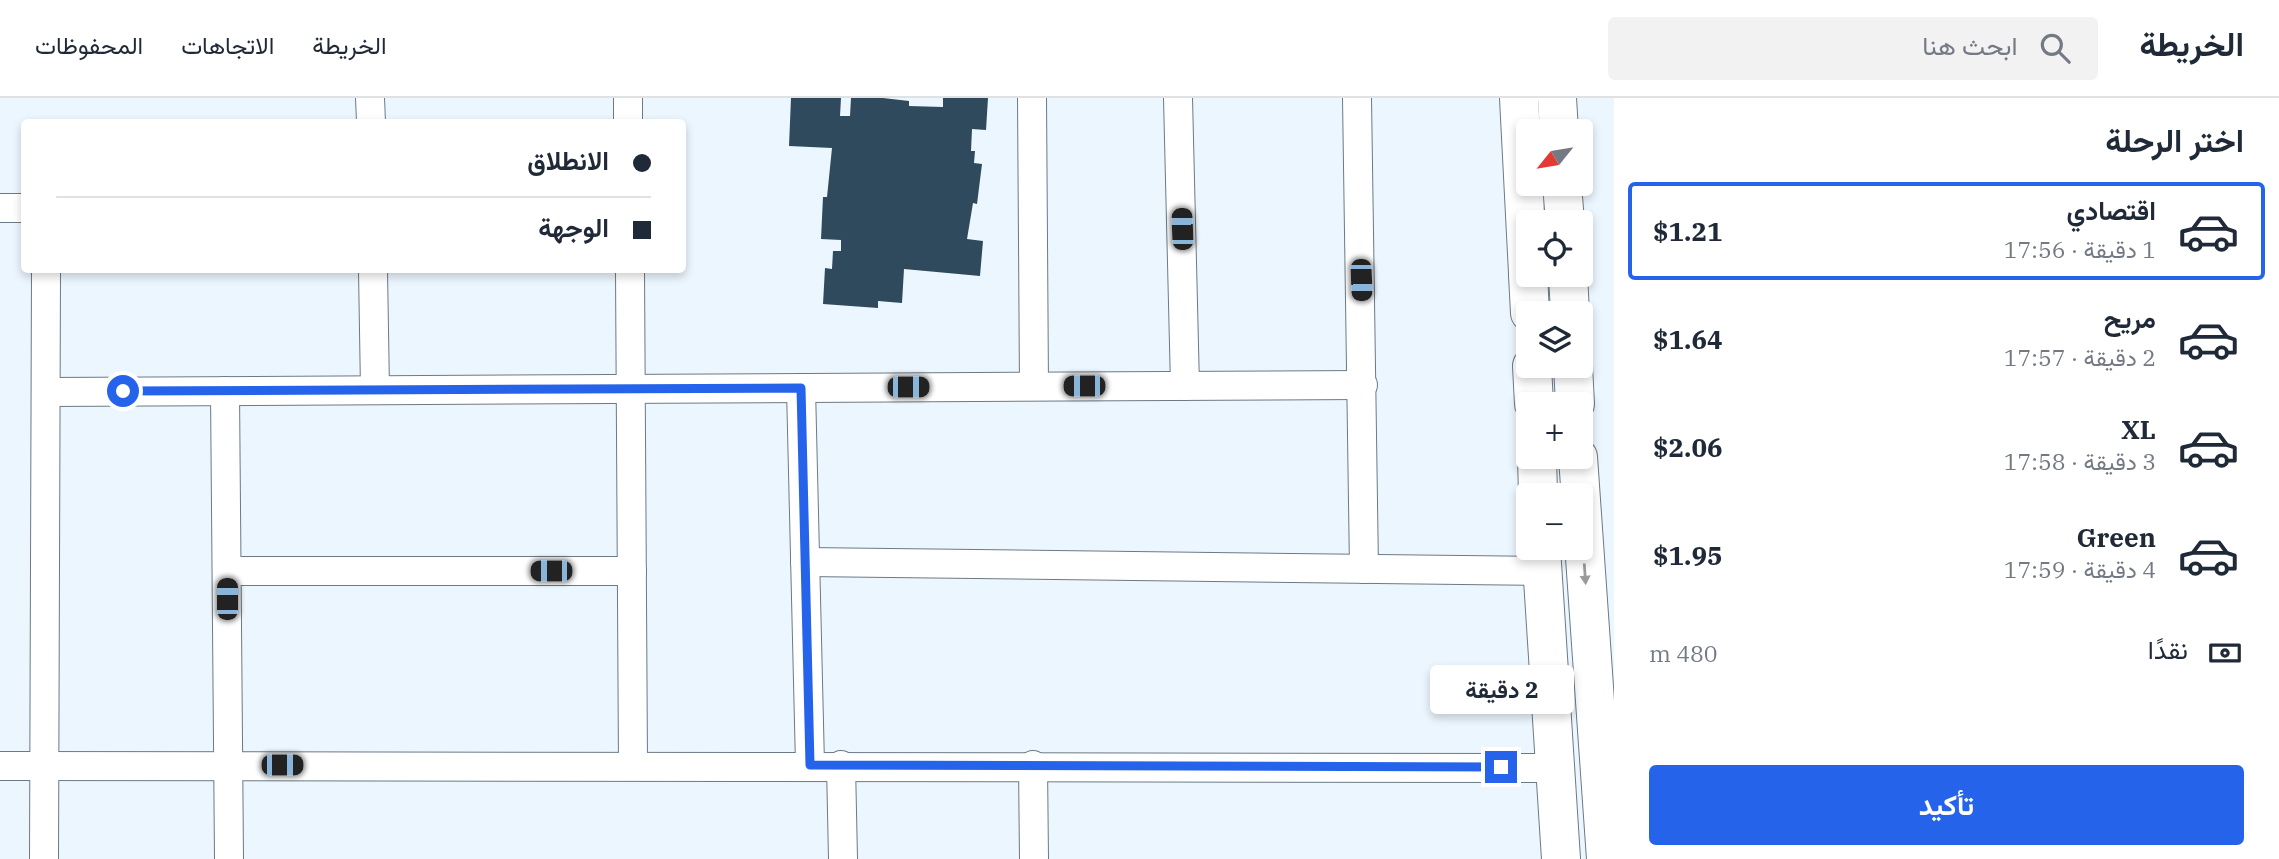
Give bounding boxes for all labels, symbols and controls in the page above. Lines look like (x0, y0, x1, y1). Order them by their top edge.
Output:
search box (1608, 17, 2098, 80)
text: الخريطة (2140, 22, 2244, 65)
text: ابحث هنا (1922, 28, 2018, 62)
text: المحفوظات (35, 29, 143, 61)
text: الاتجاهات (181, 29, 274, 61)
text: الخريطة (312, 29, 387, 61)
icon: search (2036, 29, 2074, 67)
north arrow (1516, 119, 1592, 196)
map controls (1516, 119, 1593, 560)
text: اختر الرحلة (2105, 119, 2244, 161)
text: الانطلاق (527, 143, 609, 177)
text: اقتصادي (2067, 193, 2156, 227)
icon: car (2177, 200, 2240, 263)
car (1171, 208, 1194, 250)
text: الوجهة (538, 210, 609, 244)
button: locate (1516, 210, 1593, 287)
text: $1.21 (1653, 214, 1723, 248)
text: 1 دقيقة · 17:56 (2004, 234, 2156, 264)
car (1350, 259, 1373, 301)
button: layers (1516, 301, 1593, 378)
text: مريح (2104, 301, 2156, 335)
icon: car (2177, 308, 2240, 371)
text: $1.64 (1653, 322, 1723, 356)
text: 2 دقيقة · 17:57 (2004, 342, 2156, 372)
route start (107, 375, 139, 407)
car (1064, 376, 1106, 397)
car (888, 377, 930, 398)
button: + (1516, 392, 1593, 469)
text: XL (2121, 412, 2156, 446)
icon: car (2177, 416, 2240, 479)
text: $2.06 (1653, 430, 1723, 464)
text: 3 دقيقة · 17:58 (2004, 446, 2156, 476)
button: − (1516, 483, 1593, 560)
text: Green (2076, 520, 2156, 554)
icon: car (2177, 524, 2240, 587)
text: $1.95 (1653, 538, 1723, 572)
text: 4 دقيقة · 17:59 (2004, 554, 2156, 584)
car (531, 561, 573, 582)
one-way arrow (1580, 563, 1591, 585)
car (217, 578, 238, 620)
text: نقدًا (2148, 632, 2188, 666)
icon: cash (2206, 634, 2244, 672)
text: 480 m (1649, 638, 1718, 668)
callout: 2 دقيقة (1429, 666, 1573, 714)
text: 2 دقيقة (1465, 674, 1539, 704)
route end (1485, 751, 1517, 783)
car (262, 755, 304, 776)
button: تأكيد (1649, 765, 2244, 845)

